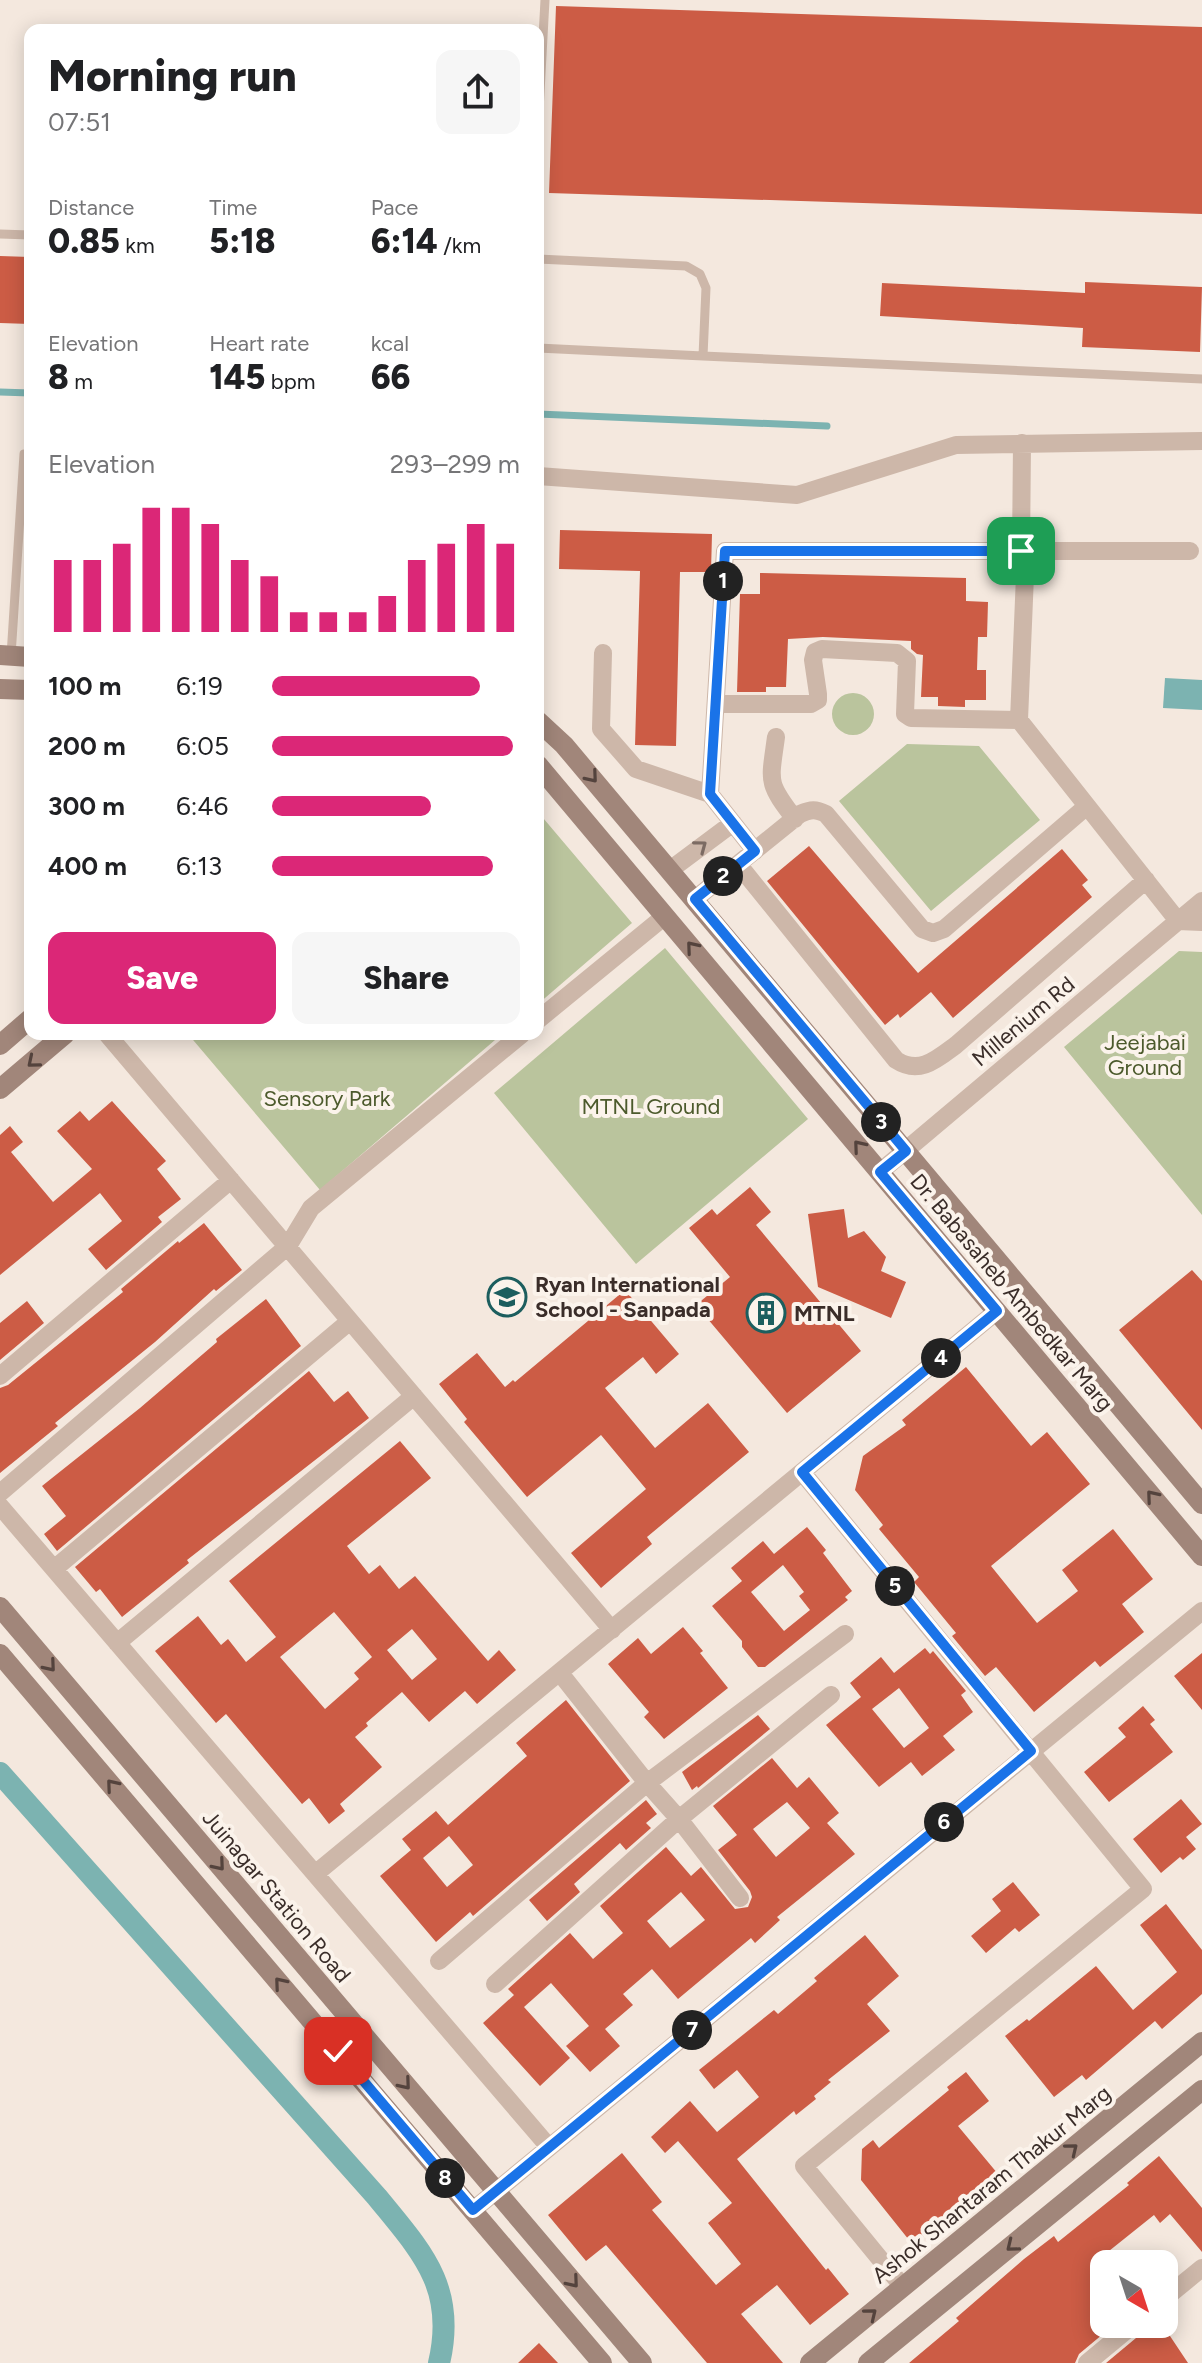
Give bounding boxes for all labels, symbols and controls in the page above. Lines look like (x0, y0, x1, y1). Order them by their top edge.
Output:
text: Morning run (48, 49, 297, 102)
button: share (436, 50, 520, 134)
text: 07:51 (48, 106, 111, 138)
text: Distance (48, 194, 134, 221)
text: Time (209, 194, 257, 221)
text: Pace (371, 194, 418, 221)
text: 0.85 (48, 221, 120, 262)
text: 5:18 (209, 221, 275, 262)
text: 6:14 (371, 221, 438, 262)
text: km (120, 232, 155, 259)
text: /km (438, 232, 481, 259)
text: Elevation (48, 330, 138, 357)
text: Heart rate (209, 330, 309, 357)
text: kcal (371, 330, 409, 357)
text: 8 (48, 357, 69, 398)
text: 145 (209, 357, 265, 398)
text: 66 (371, 357, 411, 398)
text: m (69, 368, 93, 395)
text: bpm (265, 368, 315, 395)
text: Elevation (48, 448, 155, 480)
text: 293–299 m (390, 448, 520, 480)
pin (987, 517, 1055, 585)
icon: arrive (999, 529, 1043, 573)
pin: 1 (703, 561, 743, 601)
text: 1 (718, 567, 728, 594)
text: 100 m (48, 670, 122, 702)
text: 6:19 (176, 670, 223, 702)
text: 200 m (48, 730, 126, 762)
text: 6:05 (176, 730, 229, 762)
one-way arrow (582, 768, 597, 783)
text: 300 m (48, 790, 125, 822)
text: 6:46 (176, 790, 228, 822)
one-way arrow (692, 842, 707, 856)
text: 400 m (48, 850, 127, 882)
text: 6:13 (176, 850, 222, 882)
pin: 2 (703, 856, 743, 896)
text: 2 (717, 862, 729, 889)
button: Save (48, 932, 276, 1024)
button: Share (292, 932, 520, 1024)
one-way arrow (687, 942, 702, 957)
street label: Millenium Rd (966, 971, 1080, 1072)
park label: Jeejabai Ground (1104, 1029, 1186, 1081)
one-way arrow (27, 1052, 42, 1067)
park label: Sensory Park (263, 1085, 391, 1112)
park label: MTNL Ground (581, 1093, 721, 1120)
pin: 3 (861, 1102, 901, 1142)
text: 3 (875, 1108, 887, 1135)
one-way arrow (854, 1141, 869, 1156)
street label: Dr. Babasaheb Ambedkar Marg (904, 1168, 1119, 1417)
place label: Ryan International School - Sanpada (535, 1271, 720, 1323)
school or university icon: Ryan International School - Sanpada (486, 1276, 528, 1318)
building icon: MTNL (745, 1292, 787, 1334)
place label: MTNL (794, 1300, 855, 1327)
pin: 4 (921, 1338, 961, 1378)
text: 4 (934, 1344, 948, 1371)
one-way arrow (1147, 1491, 1162, 1505)
pin: 5 (875, 1566, 915, 1606)
text: 5 (889, 1572, 901, 1599)
one-way arrow (41, 1657, 55, 1672)
one-way arrow (107, 1780, 121, 1795)
pin: 6 (924, 1802, 964, 1842)
street label: Juinagar Station Road (197, 1805, 357, 1988)
text: 6 (938, 1808, 950, 1835)
one-way arrow (209, 1855, 224, 1870)
one-way arrow (275, 1978, 290, 1993)
pin: 7 (672, 2010, 712, 2050)
text: 7 (686, 2016, 698, 2043)
pin (304, 2017, 372, 2085)
icon: check (316, 2029, 360, 2073)
one-way arrow (395, 2075, 410, 2090)
street label: Ashok Shantaram Thakur Marg (866, 2080, 1116, 2289)
one-way arrow (1063, 2144, 1077, 2159)
pin: 8 (425, 2158, 465, 2198)
text: 8 (438, 2164, 452, 2191)
one-way arrow (1007, 2236, 1021, 2251)
north arrow (1090, 2250, 1178, 2338)
map controls (1090, 2250, 1178, 2338)
one-way arrow (563, 2273, 578, 2288)
one-way arrow (862, 2309, 877, 2323)

